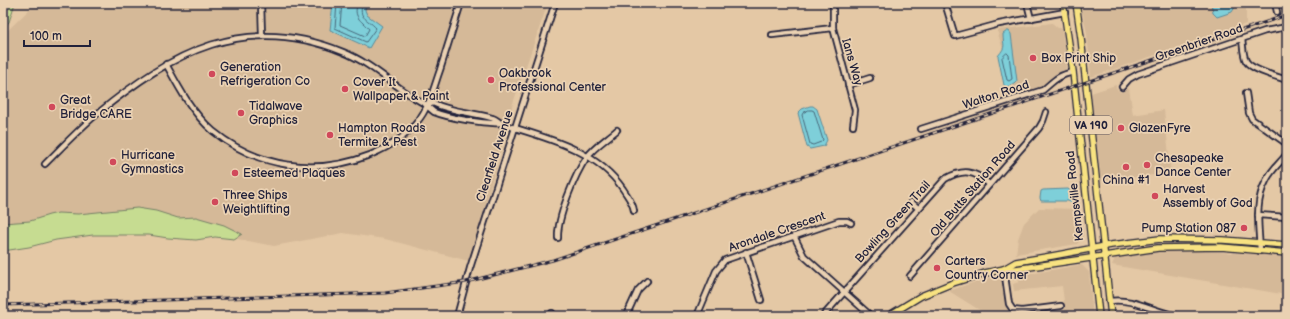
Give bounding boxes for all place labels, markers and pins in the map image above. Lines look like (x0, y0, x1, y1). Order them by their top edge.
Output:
place label: Box Print Ship (1041, 51, 1116, 66)
marker: Box Print Ship (1028, 53, 1038, 63)
place label: Generation Refrigeration Co (220, 60, 310, 89)
place label: Oakbrook Professional Center (499, 66, 607, 95)
marker: Generation Refrigeration Co (207, 69, 217, 79)
place label: Cover It Wallpaper & Paint (353, 75, 449, 104)
marker: Oakbrook Professional Center (486, 75, 496, 85)
marker: Cover It Wallpaper & Paint (340, 84, 350, 94)
place label: Great Bridge CARE (60, 93, 132, 122)
place label: Tidalwave Graphics (249, 99, 302, 128)
marker: Great Bridge CARE (47, 102, 57, 112)
marker: Tidalwave Graphics (236, 108, 246, 118)
place label: Hampton Roads Termite & Pest (338, 121, 425, 150)
place label: GlazenFyre (1129, 121, 1191, 136)
marker: GlazenFyre (1116, 123, 1126, 133)
marker: Hampton Roads Termite & Pest (325, 130, 335, 140)
place label: Hurricane Gymnastics (121, 148, 184, 177)
place label: Chesapeake Dance Center (1155, 151, 1232, 180)
marker: Hurricane Gymnastics (108, 157, 118, 167)
marker: Chesapeake Dance Center (1142, 160, 1152, 170)
marker: China #1 (1121, 162, 1131, 172)
place label: Esteemed Plaques (243, 166, 345, 181)
marker: Esteemed Plaques (230, 168, 240, 178)
place label: China #1 (1102, 173, 1150, 188)
place label: Harvest Assembly of God (1163, 182, 1253, 211)
place label: Three Ships Weightlifting (223, 188, 290, 217)
marker: Harvest Assembly of God (1150, 191, 1160, 201)
marker: Three Ships Weightlifting (210, 197, 220, 207)
place label: Pump Station 087 (1141, 221, 1236, 236)
marker: Pump Station 087 (1239, 223, 1249, 233)
place label: Carters Country Corner (945, 254, 1029, 283)
marker: Carters Country Corner (932, 263, 942, 273)

